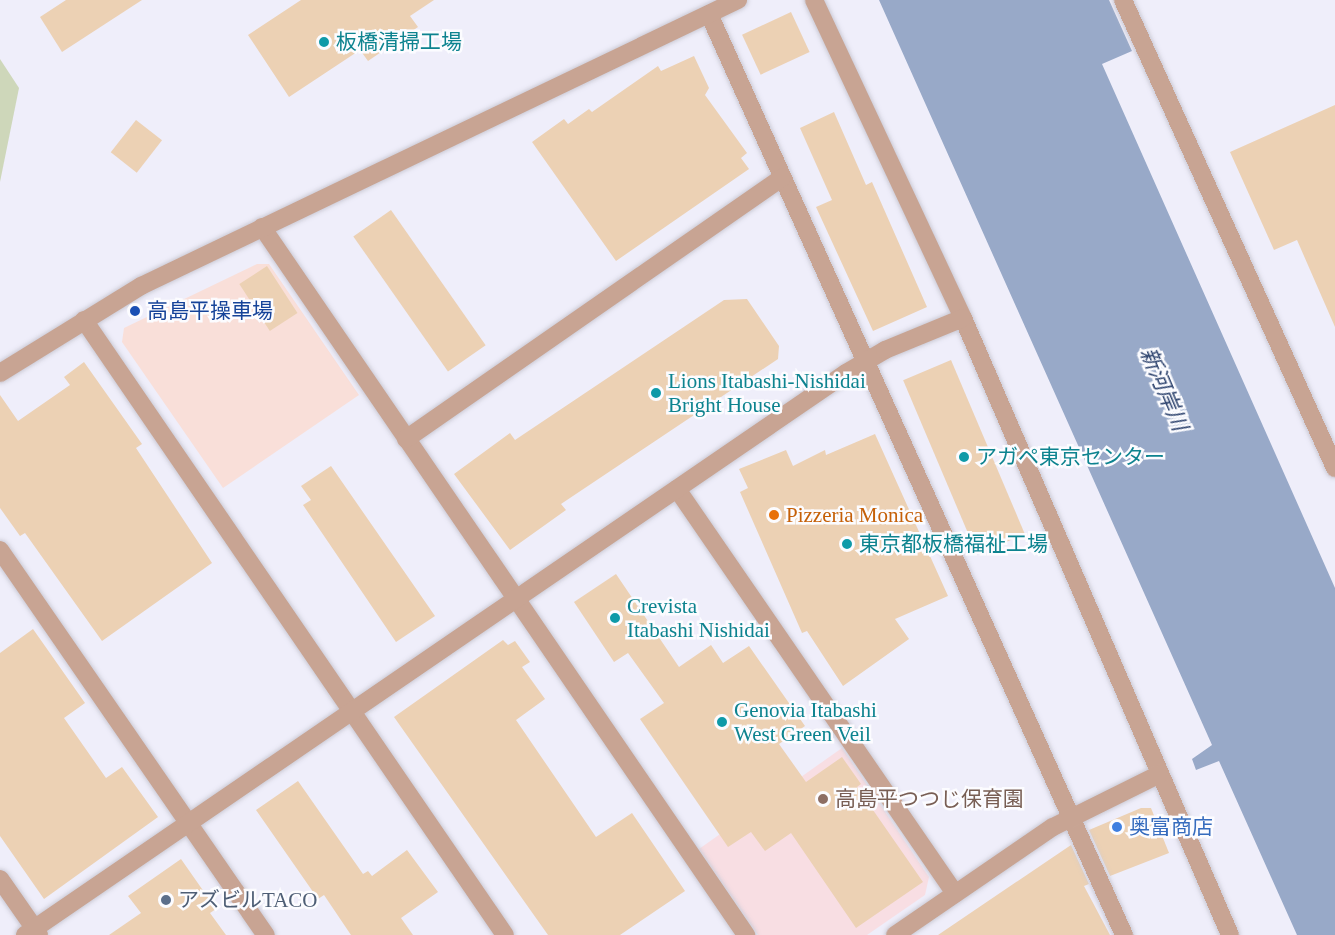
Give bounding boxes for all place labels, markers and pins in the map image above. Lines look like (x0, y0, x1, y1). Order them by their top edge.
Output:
place label: 板橋清掃工場 (336, 29, 462, 55)
marker: 板橋清掃工場 (317, 35, 331, 49)
place label: 高島平操車場 (147, 298, 273, 324)
marker: 高島平操車場 (128, 304, 142, 318)
place label: Lions Itabashi-Nishidai Bright House (668, 368, 866, 418)
marker: Lions Itabashi-Nishidai Bright House (649, 386, 663, 400)
place label: アガペ東京センター (976, 444, 1165, 470)
marker: アガペ東京センター (957, 450, 971, 464)
place label: Pizzeria Monica (786, 502, 923, 528)
marker: Pizzeria Monica (767, 508, 781, 522)
place label: 東京都板橋福祉工場 (859, 531, 1048, 557)
marker: 東京都板橋福祉工場 (840, 537, 854, 551)
place label: Crevista Itabashi Nishidai (627, 593, 770, 643)
marker: Crevista Itabashi Nishidai (608, 611, 622, 625)
place label: Genovia Itabashi West Green Veil (734, 697, 877, 747)
marker: Genovia Itabashi West Green Veil (715, 715, 729, 729)
place label: 高島平つつじ保育園 (835, 786, 1024, 812)
marker: 高島平つつじ保育園 (816, 792, 830, 806)
place label: 奥富商店 (1129, 814, 1213, 840)
marker: 奥富商店 (1110, 820, 1124, 834)
place label: アズビルTACO (178, 887, 317, 913)
marker: アズビルTACO (159, 893, 173, 907)

